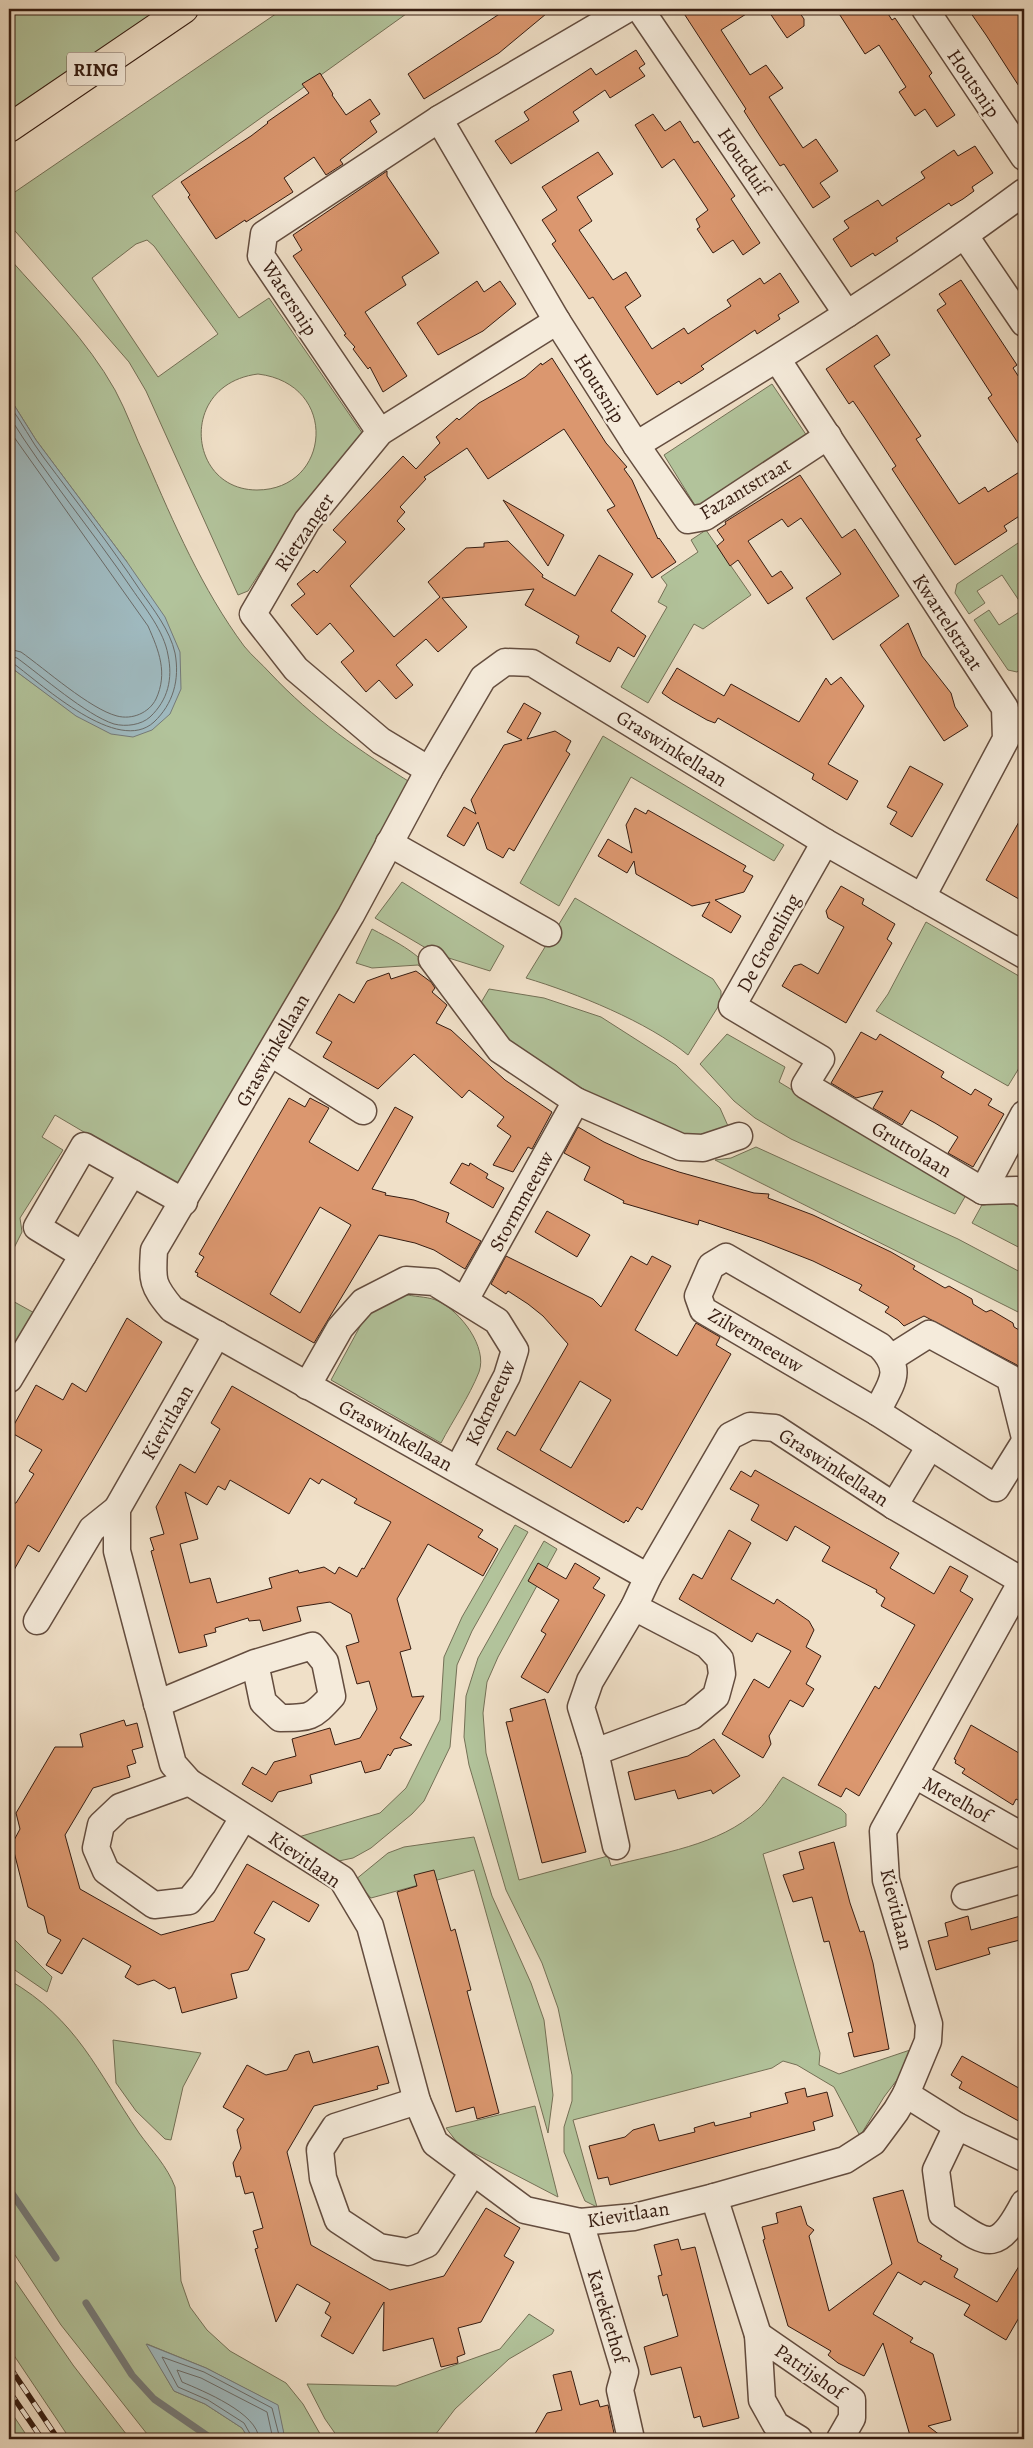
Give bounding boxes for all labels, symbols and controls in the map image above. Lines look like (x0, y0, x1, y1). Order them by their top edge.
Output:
street label: Houtsnip (941, 44, 1006, 123)
road number: RING (67, 52, 125, 86)
street label: Houtduif (711, 122, 778, 203)
street label: Watersnip (255, 255, 324, 341)
street label: Houtsnip (568, 348, 631, 428)
street label: Fazantstraat (695, 450, 796, 526)
street label: Rietzanger (268, 487, 341, 577)
street label: Kwartelstraat (906, 569, 989, 676)
street label: Graswinkellaan (611, 704, 732, 793)
street label: De Groenling (730, 889, 807, 997)
street label: Graswinkellaan (229, 989, 316, 1112)
street label: Gruttolaan (867, 1115, 957, 1184)
street label: Stormmeeuw (483, 1145, 561, 1256)
street label: Zilvermeeuw (703, 1301, 809, 1380)
street label: Kokmeeuw (459, 1355, 522, 1450)
street label: Kievitlaan (135, 1380, 200, 1465)
street label: Graswinkellaan (334, 1393, 458, 1478)
street label: Graswinkellaan (773, 1422, 894, 1513)
street label: Merelhof (918, 1770, 999, 1831)
street label: Kievitlaan (263, 1825, 346, 1894)
street label: Kievitlaan (873, 1866, 920, 1953)
street label: Kievitlaan (585, 2195, 671, 2234)
street label: Karekiethof (581, 2266, 636, 2369)
street label: Patrijshof (769, 2337, 853, 2407)

